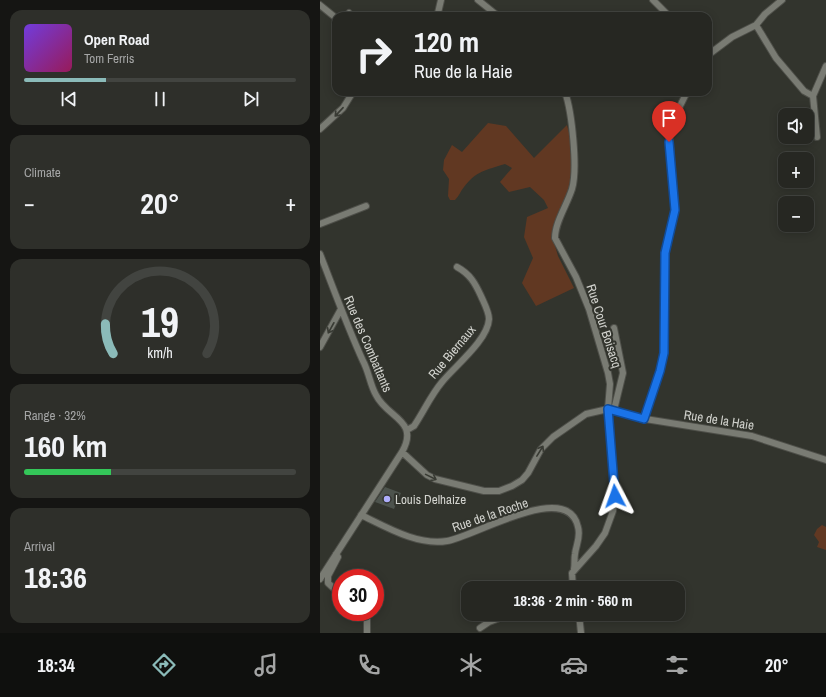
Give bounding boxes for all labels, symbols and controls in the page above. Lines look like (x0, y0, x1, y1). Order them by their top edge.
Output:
text: 120 m (414, 23, 479, 61)
icon: right (348, 28, 400, 80)
text: Open Road (84, 29, 150, 50)
text: Tom Ferris (84, 50, 134, 67)
text: Rue de la Haie (414, 59, 512, 84)
icon: previous (58, 88, 80, 110)
icon: pause (149, 88, 171, 110)
icon: next (240, 88, 262, 110)
pin (652, 101, 686, 142)
one-way arrow (334, 107, 343, 117)
icon: arrive (658, 107, 680, 129)
map controls (778, 108, 814, 232)
button: sound (778, 108, 814, 144)
button: + (778, 152, 814, 188)
text: Climate (24, 164, 61, 181)
text: 20° (140, 183, 180, 223)
text: − (24, 188, 35, 218)
text: + (285, 188, 296, 218)
button: − (778, 196, 814, 232)
street label: Rue Cour Boisacq (582, 282, 626, 370)
street label: Rue des Combattants (340, 293, 396, 395)
text: 19 (141, 294, 179, 350)
street label: Rue Biernaux (425, 321, 480, 382)
one-way arrow (326, 322, 334, 334)
text: km/h (147, 343, 173, 362)
street label: Rue de la Haie (683, 406, 756, 434)
text: Range · 32% (24, 407, 86, 424)
text: 160 km (24, 426, 107, 466)
one-way arrow (537, 445, 545, 457)
one-way arrow (425, 474, 437, 481)
position arrow (594, 475, 636, 517)
place label: Louis Delhaize (395, 491, 466, 508)
marker: Louis Delhaize (382, 494, 392, 504)
street label: Rue de la Roche (450, 494, 530, 536)
text: Arrival (24, 538, 55, 555)
text: 18:36 (24, 557, 87, 597)
speed limit sign: 30 (332, 569, 384, 621)
text: 18:36 · 2 min · 560 m (514, 590, 632, 611)
icon: directions (150, 651, 178, 679)
icon: music (252, 651, 280, 679)
icon: phone (355, 651, 383, 679)
icon: climate (457, 651, 485, 679)
icon: car (560, 651, 588, 679)
icon: filters (663, 651, 691, 679)
text: 18:34 (37, 653, 75, 678)
text: 20° (765, 653, 789, 678)

